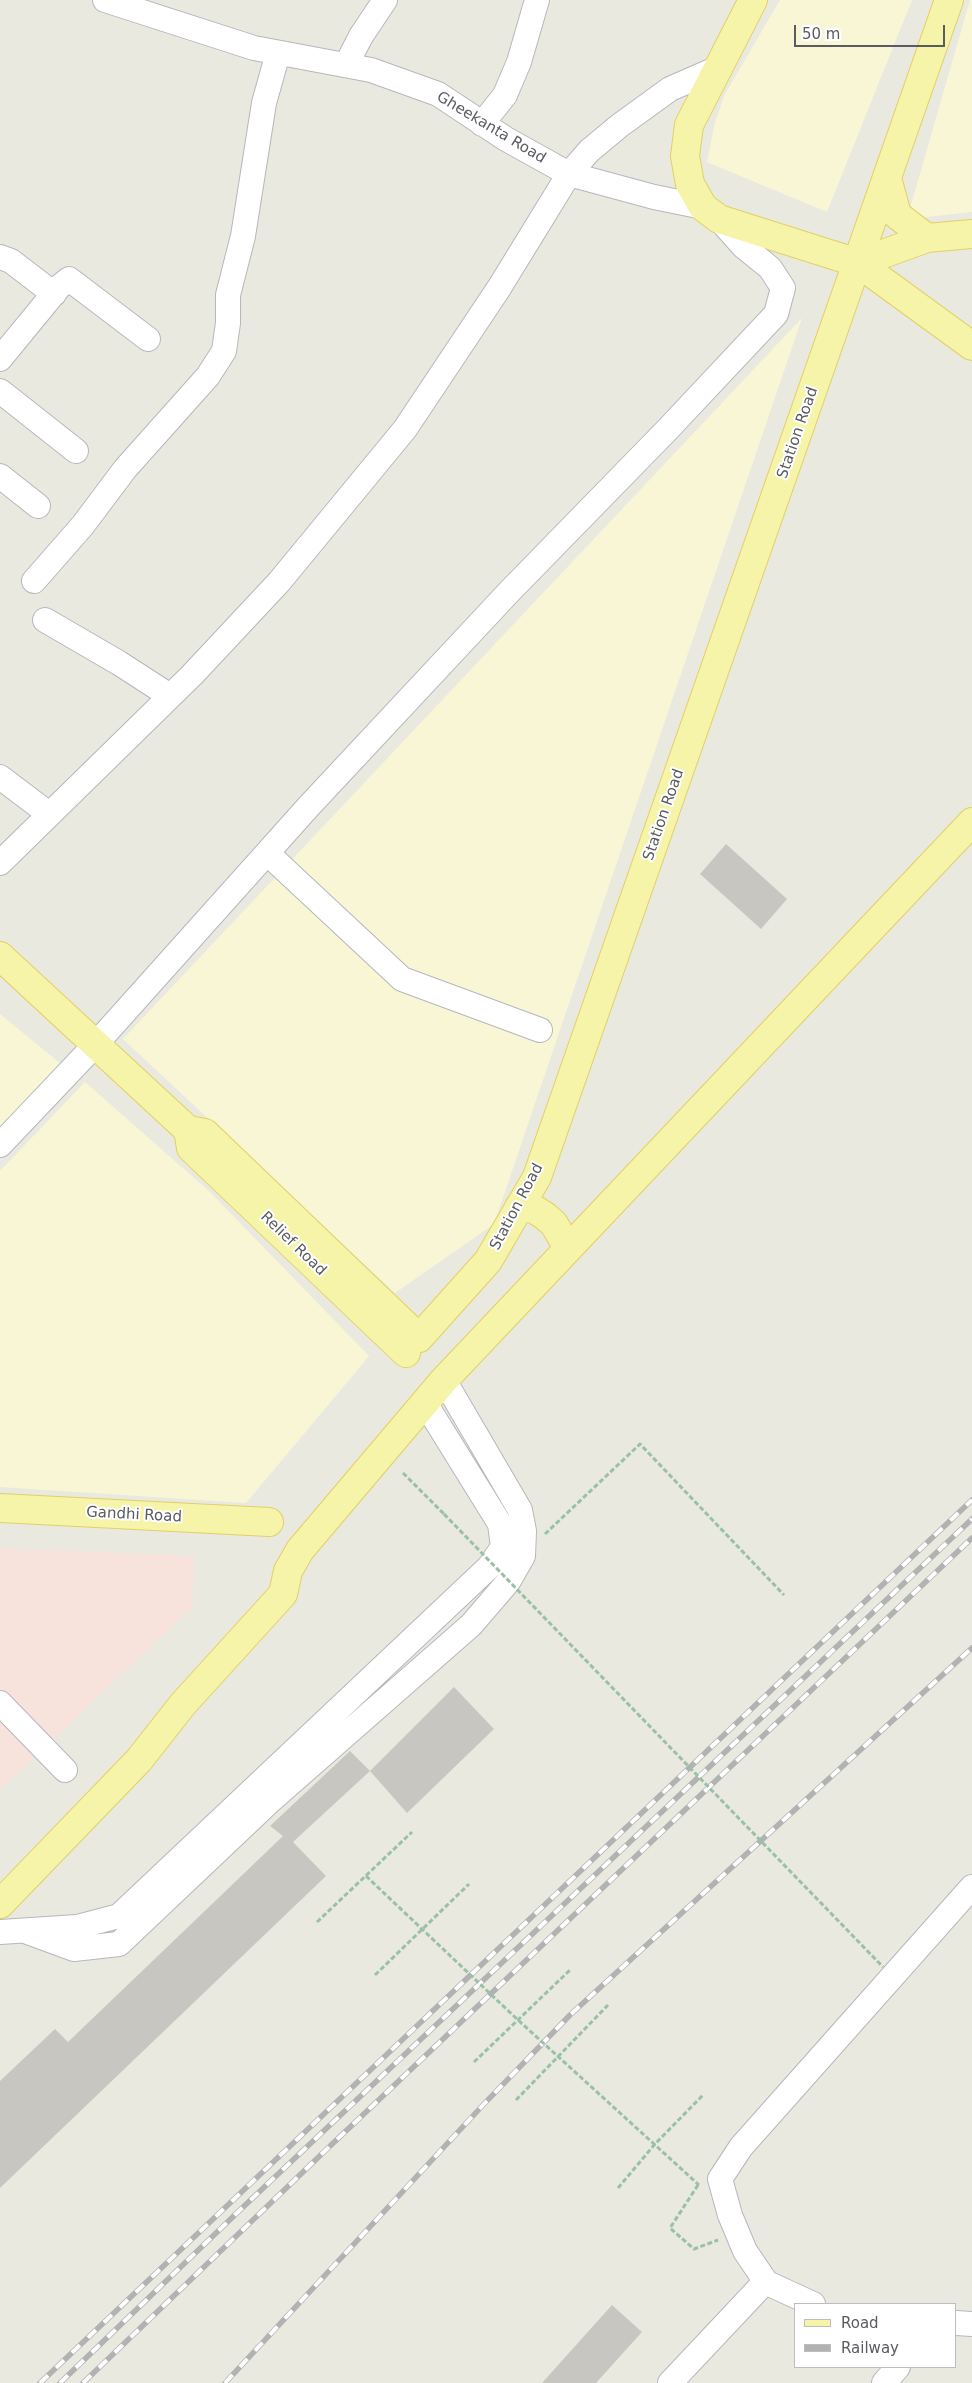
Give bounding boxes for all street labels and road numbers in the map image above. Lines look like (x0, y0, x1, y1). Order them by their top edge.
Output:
street label: Gheekanta Road (433, 88, 549, 168)
street label: Station Road (774, 385, 822, 481)
street label: Station Road (640, 767, 688, 863)
street label: Station Road (487, 1161, 547, 1253)
street label: Relief Road (256, 1208, 330, 1280)
street label: Gandhi Road (86, 1504, 182, 1526)

